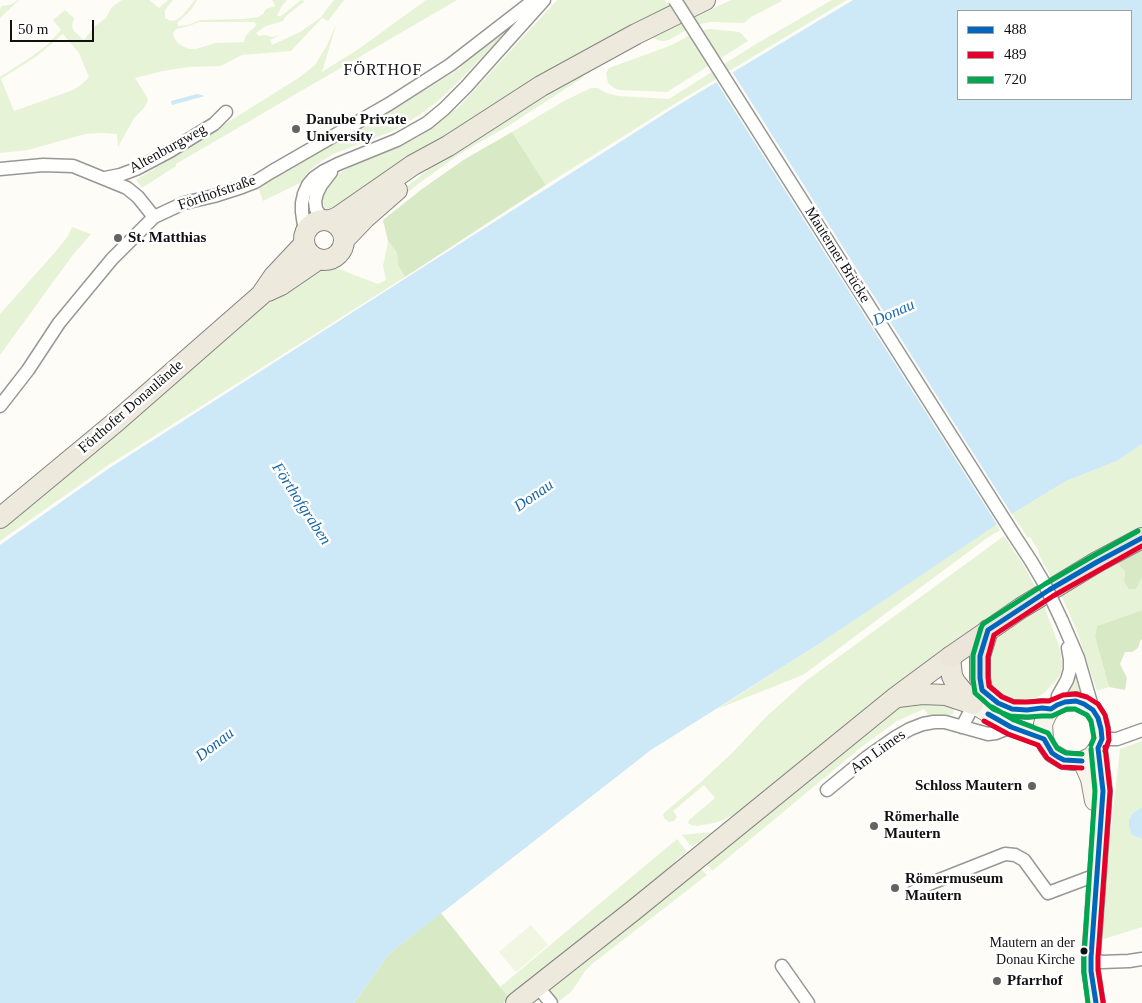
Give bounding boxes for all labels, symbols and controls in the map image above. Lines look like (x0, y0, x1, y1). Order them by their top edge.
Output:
scale bar (12, 10, 96, 42)
legend (957, 10, 1132, 100)
text: 50 m (18, 21, 48, 37)
text: 488 (1004, 21, 1027, 37)
text: 489 (1004, 46, 1027, 62)
district label: FÖRTHOF (343, 61, 423, 81)
text: 720 (1004, 71, 1027, 87)
place label: Danube Private University (306, 111, 406, 146)
street label: Altenburgweg (126, 120, 210, 178)
marker: Danube Private University (290, 123, 302, 135)
street label: Förthofstraße (176, 171, 258, 215)
street label: Mauterner Brücke (800, 204, 874, 306)
place label: St. Matthias (128, 229, 206, 247)
marker: St. Matthias (112, 232, 124, 244)
water label: Donau (870, 295, 918, 331)
street label: Förthofer Donaulände (75, 357, 187, 457)
water label: Förthofgraben (267, 459, 335, 549)
water label: Donau (511, 476, 557, 516)
water label: Donau (192, 724, 238, 766)
street label: Am Limes (847, 726, 909, 778)
place label: Schloss Mautern (915, 777, 1022, 795)
marker: Schloss Mautern (1026, 780, 1038, 792)
place label: Römerhalle Mautern (884, 808, 959, 843)
marker: Römerhalle Mautern (868, 820, 880, 832)
place label: Römermuseum Mautern (905, 870, 1003, 905)
marker: Römermuseum Mautern (889, 882, 901, 894)
place label: Mautern an der Donau Kirche (989, 935, 1075, 968)
marker: Mautern an der Donau Kirche (1079, 946, 1089, 956)
place label: Pfarrhof (1007, 972, 1063, 990)
marker: Pfarrhof (991, 975, 1003, 987)

